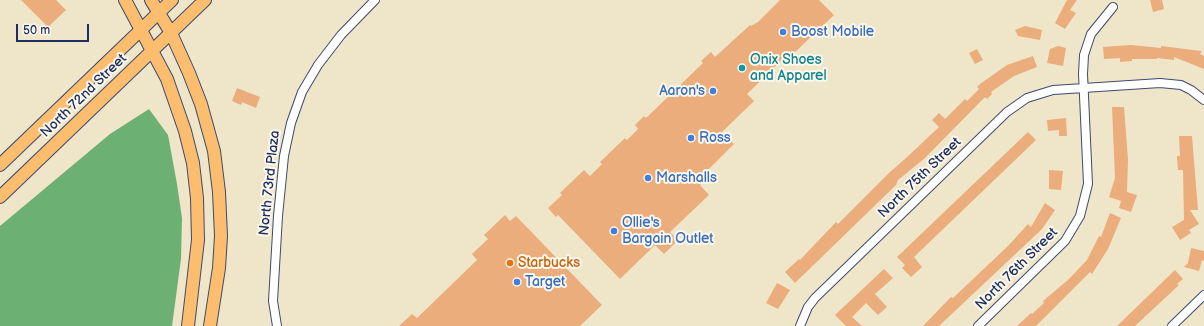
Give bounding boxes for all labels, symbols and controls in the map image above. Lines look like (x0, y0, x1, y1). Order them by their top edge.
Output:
scale bar (18, 16, 91, 42)
text: 50 m (23, 23, 50, 38)
place label: Boost Mobile (791, 24, 874, 40)
marker: Boost Mobile (778, 27, 788, 37)
street label: North 72nd Street (38, 51, 130, 141)
place label: Onix Shoes and Apparel (750, 52, 827, 84)
marker: Onix Shoes and Apparel (737, 63, 747, 73)
place label: Aaron's (659, 83, 705, 99)
marker: Aaron's (708, 86, 718, 96)
street label: North 73rd Plaza (256, 130, 284, 236)
place label: Ross (699, 130, 731, 146)
marker: Ross (686, 133, 696, 143)
street label: North 75th Street (875, 134, 965, 222)
place label: Marshalls (656, 170, 717, 186)
marker: Marshalls (643, 173, 653, 183)
place label: Ollie's Bargain Outlet (622, 215, 714, 248)
street label: North 76th Street (972, 224, 1062, 314)
marker: Ollie's Bargain Outlet (609, 226, 619, 236)
place label: Starbucks (518, 255, 580, 271)
marker: Starbucks (505, 258, 515, 268)
place label: Target (525, 274, 565, 290)
marker: Target (512, 277, 522, 287)

